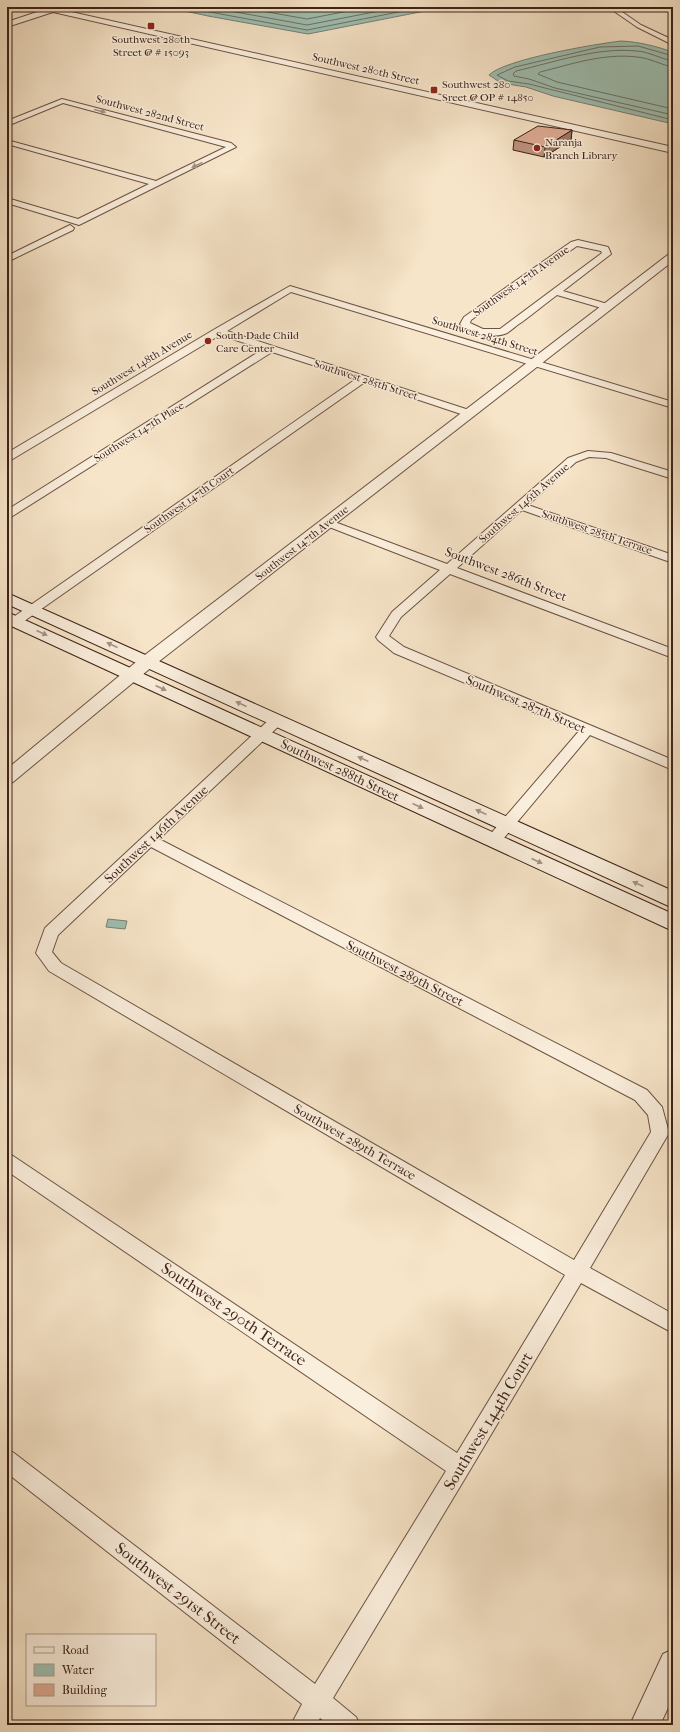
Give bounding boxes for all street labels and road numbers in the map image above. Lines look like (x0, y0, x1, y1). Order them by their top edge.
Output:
street label: Southwest 280th Street (311, 50, 421, 88)
street label: Southwest 282nd Street (94, 92, 206, 134)
street label: Southwest 147th Avenue (470, 243, 572, 319)
street label: Southwest 284th Street (430, 314, 540, 358)
street label: Southwest 148th Avenue (89, 328, 195, 398)
street label: Southwest 285th Street (312, 357, 420, 403)
street label: Southwest 147th Place (91, 399, 187, 465)
street label: Southwest 146th Avenue (476, 460, 572, 546)
street label: Southwest 147th Court (142, 464, 236, 536)
street label: Southwest 147th Avenue (253, 502, 351, 583)
street label: Southwest 285th Terrace (540, 507, 655, 557)
street label: Southwest 286th Street (443, 544, 569, 604)
street label: Southwest 287th Street (464, 672, 589, 736)
street label: Southwest 288th Street (278, 736, 402, 804)
street label: Southwest 146th Avenue (101, 782, 211, 886)
street label: Southwest 289th Street (344, 937, 466, 1009)
street label: Southwest 289th Terrace (291, 1101, 419, 1183)
street label: Southwest 290th Terrace (158, 1258, 310, 1370)
street label: Southwest 144th Court (439, 1348, 537, 1493)
street label: Southwest 291st Street (112, 1538, 245, 1648)

